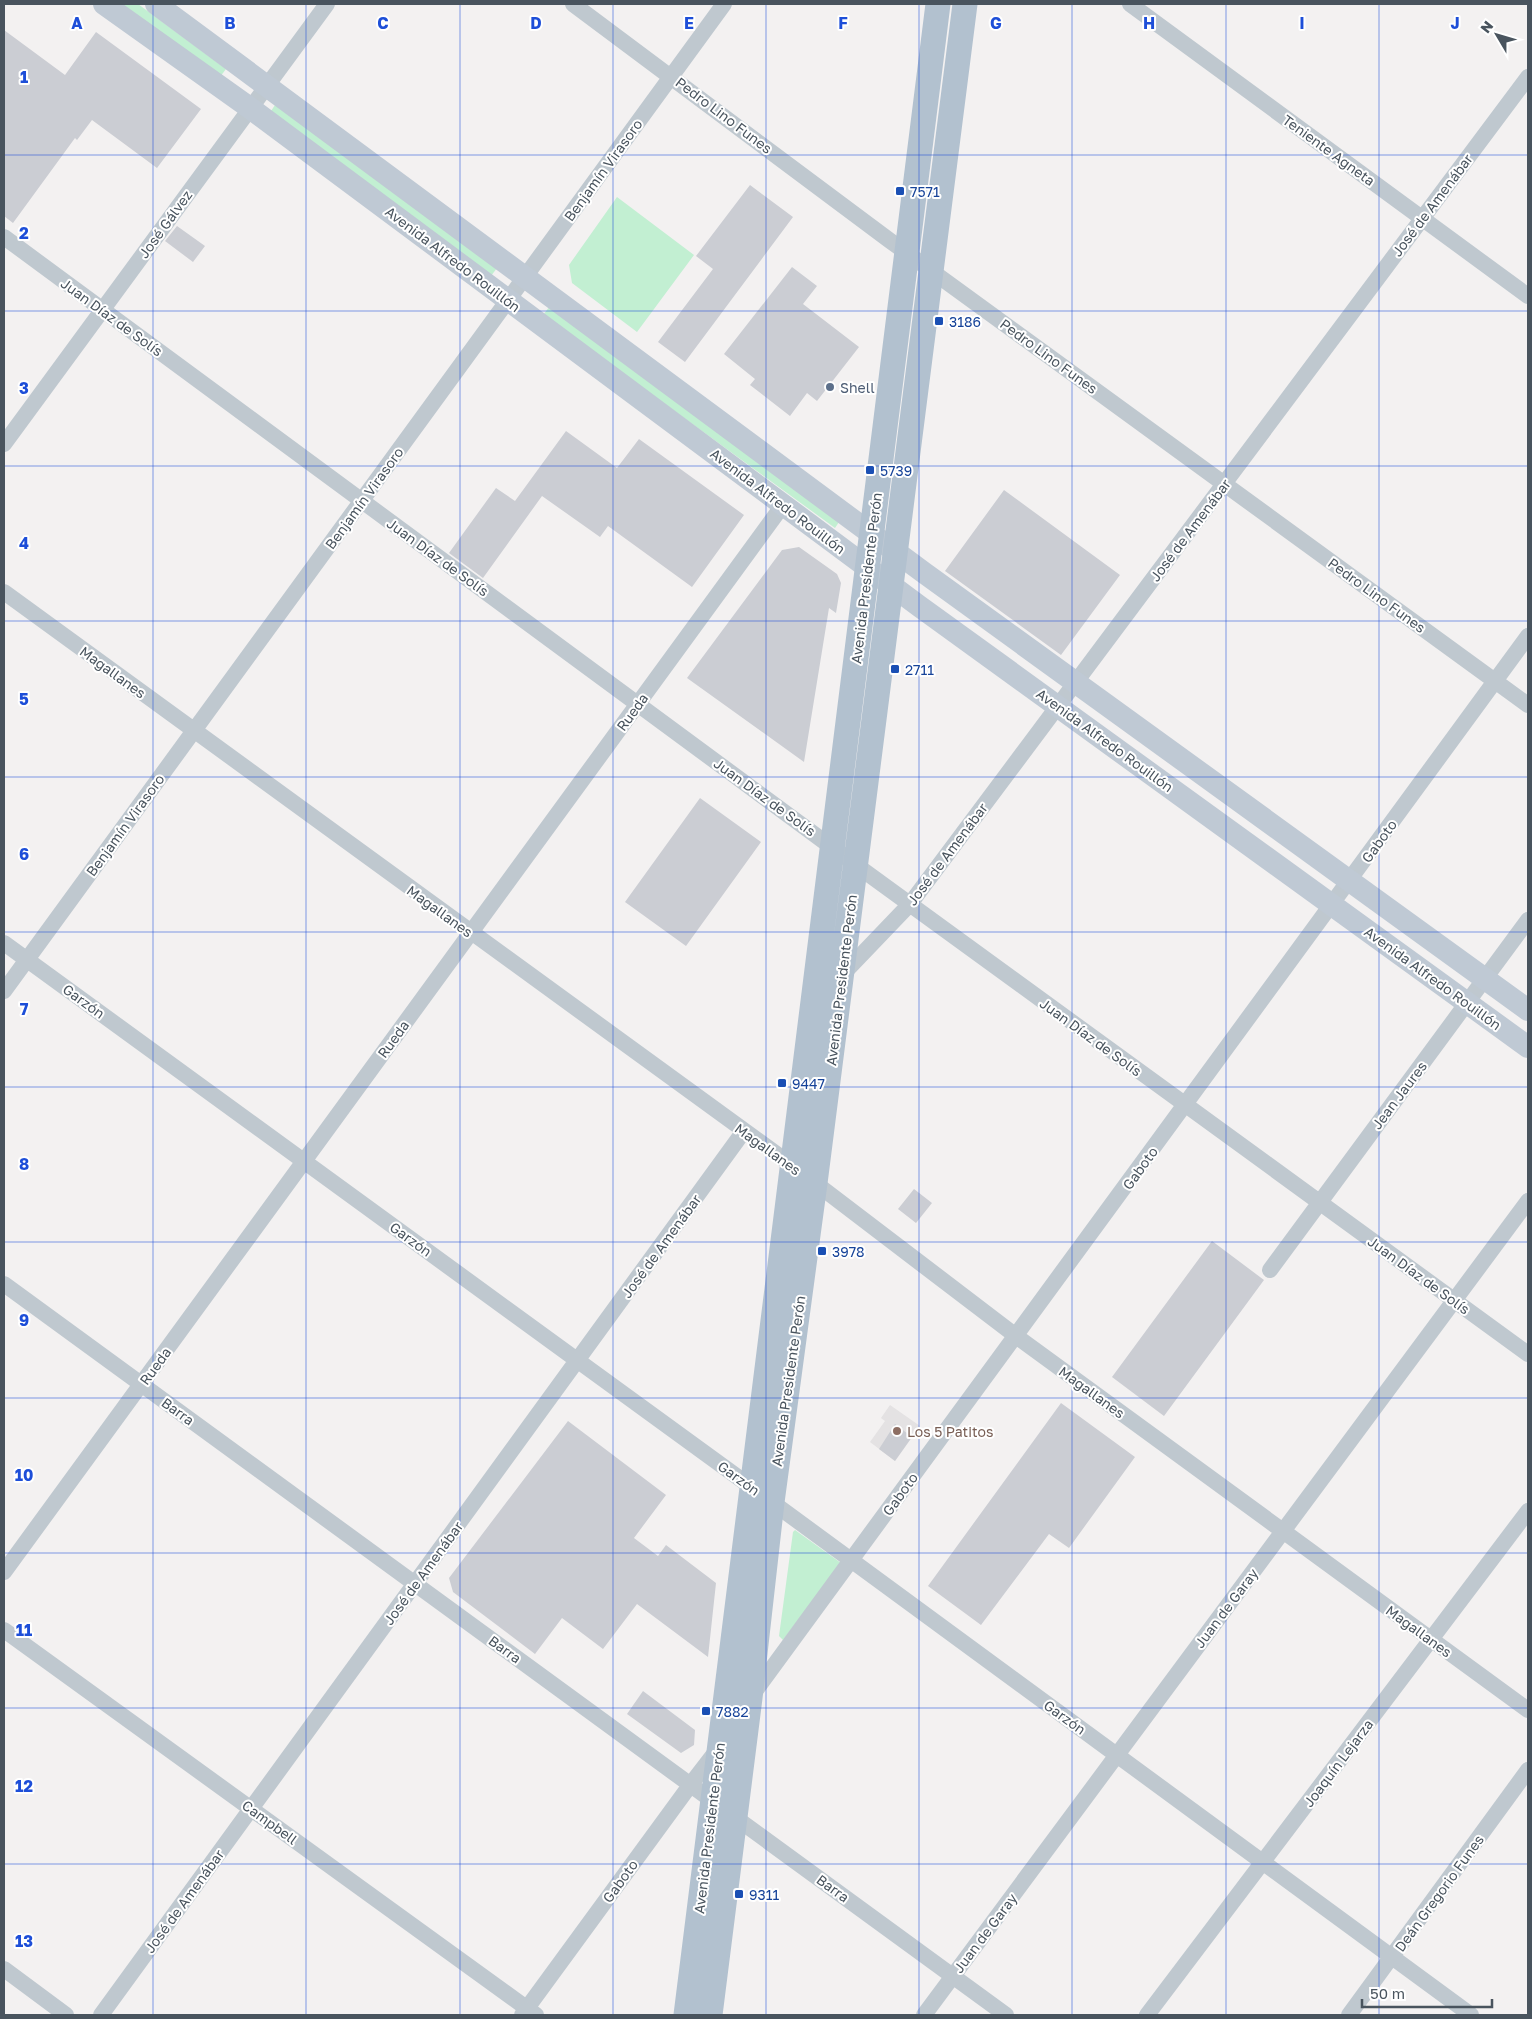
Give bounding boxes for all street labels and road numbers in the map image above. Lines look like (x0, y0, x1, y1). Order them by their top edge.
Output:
street label: Pedro Lino Funes (672, 73, 776, 157)
street label: Teniente Agneta (1280, 111, 1378, 189)
street label: Benjamín Virasoro (560, 116, 646, 224)
street label: José de Amenábar (1388, 150, 1476, 260)
street label: José Gálvez (135, 187, 195, 261)
street label: Avenida Alfredo Rouillón (382, 203, 524, 315)
street label: Juan Díaz de Solís (58, 274, 166, 360)
street label: Pedro Lino Funes (997, 315, 1101, 397)
street label: Benjamín Virasoro (321, 444, 407, 552)
street label: Avenida Alfredo Rouillón (707, 445, 849, 557)
street label: José de Amenábar (1146, 475, 1234, 585)
street label: Avenida Presidente Perón (847, 491, 885, 665)
street label: Juan Díaz de Solís (384, 514, 492, 600)
street label: Pedro Lino Funes (1325, 554, 1429, 636)
street label: Magallanes (77, 642, 149, 702)
street label: Avenida Alfredo Rouillón (1033, 685, 1177, 795)
street label: Rueda (613, 690, 651, 734)
street label: Juan Díaz de Solís (711, 754, 819, 840)
street label: Benjamín Virasoro (82, 771, 168, 879)
street label: José de Amenábar (903, 799, 991, 909)
street label: Gaboto (1358, 816, 1400, 866)
street label: Magallanes (404, 881, 476, 941)
street label: Avenida Presidente Perón (822, 893, 860, 1067)
street label: Avenida Alfredo Rouillón (1361, 923, 1505, 1033)
street label: Garzón (60, 980, 108, 1022)
street label: Juan Díaz de Solís (1037, 994, 1145, 1080)
street label: Rueda (374, 1017, 412, 1061)
street label: Jean Jaures (1368, 1058, 1430, 1132)
street label: Magallanes (732, 1119, 804, 1179)
street label: Gaboto (1119, 1143, 1161, 1193)
street label: José de Amenábar (618, 1190, 705, 1301)
street label: Garzón (387, 1218, 435, 1260)
street label: Juan Díaz de Solís (1365, 1232, 1473, 1318)
street label: Avenida Presidente Perón (768, 1295, 808, 1467)
street label: Rueda (136, 1344, 174, 1388)
street label: Magallanes (1056, 1362, 1128, 1422)
street label: Barra (158, 1394, 198, 1428)
street label: Garzón (715, 1457, 763, 1499)
street label: Gaboto (879, 1469, 921, 1519)
street label: José de Amenábar (380, 1517, 467, 1628)
street label: Juan de Garay (1191, 1565, 1261, 1651)
street label: Magallanes (1383, 1601, 1455, 1661)
street label: Barra (485, 1632, 525, 1666)
street label: Garzón (1041, 1696, 1089, 1738)
street label: Joaquín Lejarza (1300, 1716, 1376, 1810)
street label: Avenida Presidente Perón (690, 1741, 728, 1915)
street label: Campbell (239, 1796, 301, 1848)
street label: Deán Gregorio Funes (1391, 1831, 1487, 1955)
street label: José de Amenábar (141, 1845, 228, 1956)
street label: Gaboto (599, 1856, 641, 1906)
street label: Barra (813, 1871, 853, 1905)
street label: Juan de Garay (950, 1890, 1020, 1976)

